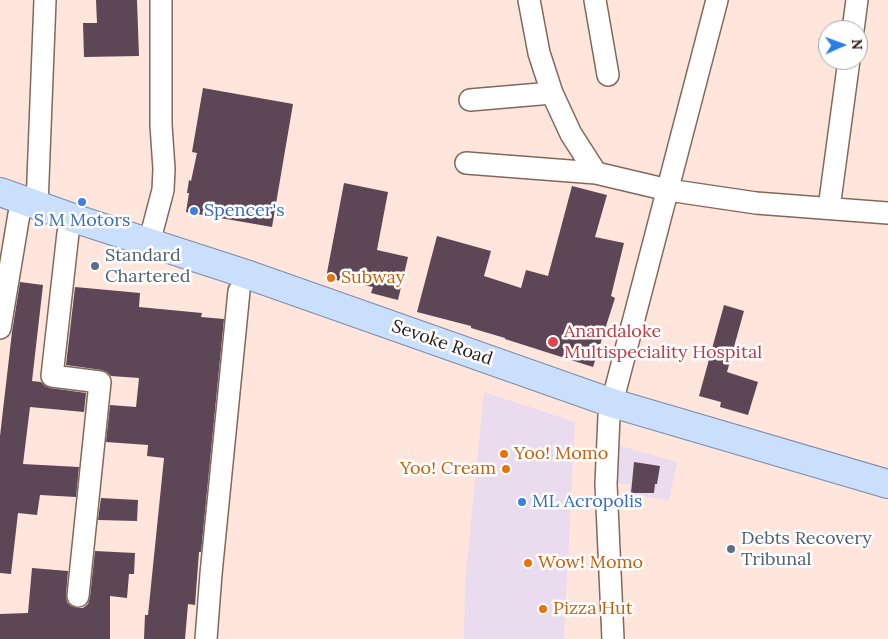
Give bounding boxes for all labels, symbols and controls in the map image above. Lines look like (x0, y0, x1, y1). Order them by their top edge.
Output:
north arrow (818, 20, 868, 70)
text: N (848, 39, 866, 50)
marker: S M Motors (76, 196, 88, 208)
place label: Spencer's (204, 200, 285, 222)
marker: Spencer's (188, 205, 200, 217)
place label: S M Motors (34, 210, 130, 232)
place label: Standard Chartered (105, 245, 190, 288)
marker: Standard Chartered (89, 260, 101, 272)
place label: Subway (341, 267, 405, 289)
marker: Subway (325, 272, 337, 284)
street label: Sevoke Road (389, 316, 495, 370)
place label: Anandaloke Multispeciality Hospital (564, 321, 762, 364)
marker: Anandaloke Multispeciality Hospital (546, 335, 560, 349)
place label: Yoo! Momo (514, 443, 608, 465)
marker: Yoo! Momo (498, 448, 510, 460)
place label: Yoo! Cream (400, 458, 496, 480)
marker: Yoo! Cream (500, 463, 512, 475)
place label: ML Acropolis (532, 491, 642, 513)
marker: ML Acropolis (516, 496, 528, 508)
place label: Debts Recovery Tribunal (741, 528, 872, 570)
marker: Debts Recovery Tribunal (725, 543, 737, 555)
place label: Wow! Momo (538, 552, 643, 574)
marker: Wow! Momo (522, 557, 534, 569)
place label: Pizza Hut (553, 598, 633, 620)
marker: Pizza Hut (537, 603, 549, 615)

